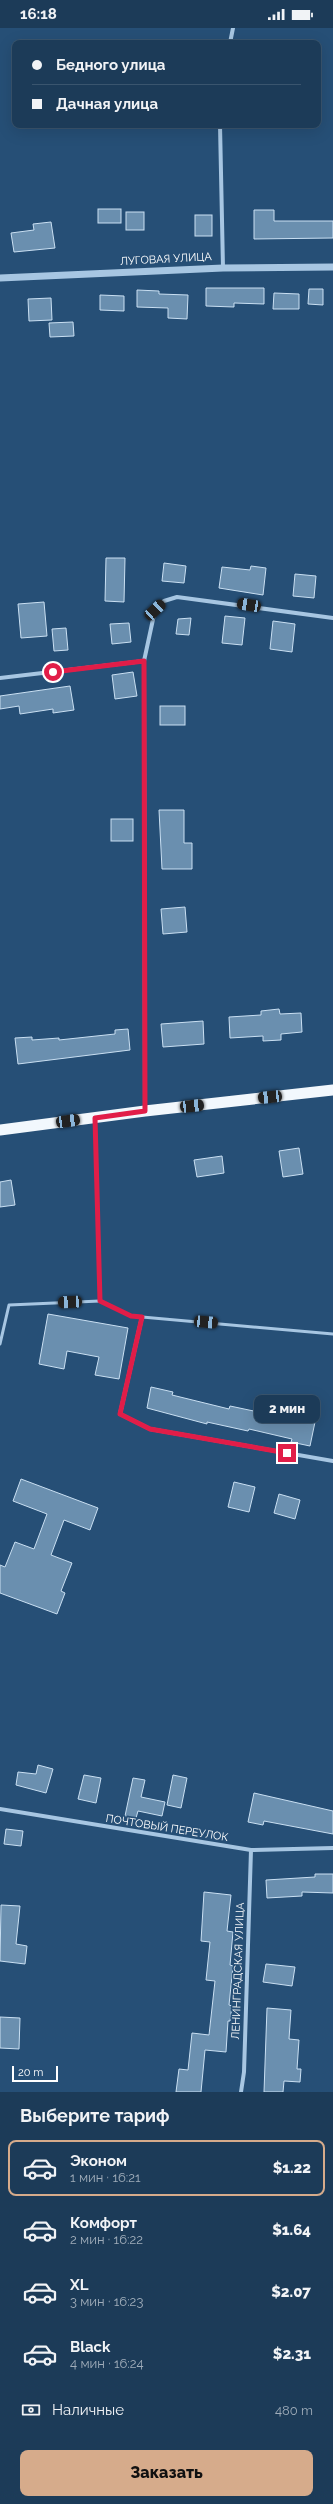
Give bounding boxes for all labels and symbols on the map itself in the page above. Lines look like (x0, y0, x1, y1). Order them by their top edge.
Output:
street label: ЛУГОВАЯ УЛИЦА (120, 250, 213, 268)
car (142, 597, 168, 623)
car (236, 597, 262, 613)
route start (44, 663, 62, 681)
car (257, 1090, 283, 1104)
car (179, 1099, 205, 1113)
car (55, 1113, 81, 1129)
car (58, 1295, 82, 1309)
car (194, 1315, 218, 1329)
callout: 2 мин (254, 1395, 320, 1423)
route end (278, 1444, 296, 1462)
street label: ПОЧТОВЫЙ ПЕРЕУЛОК (105, 1812, 229, 1844)
street label: ЛЕНИНГРАДСКАЯ УЛИЦА (229, 1902, 247, 2040)
scale bar (12, 2064, 58, 2083)

